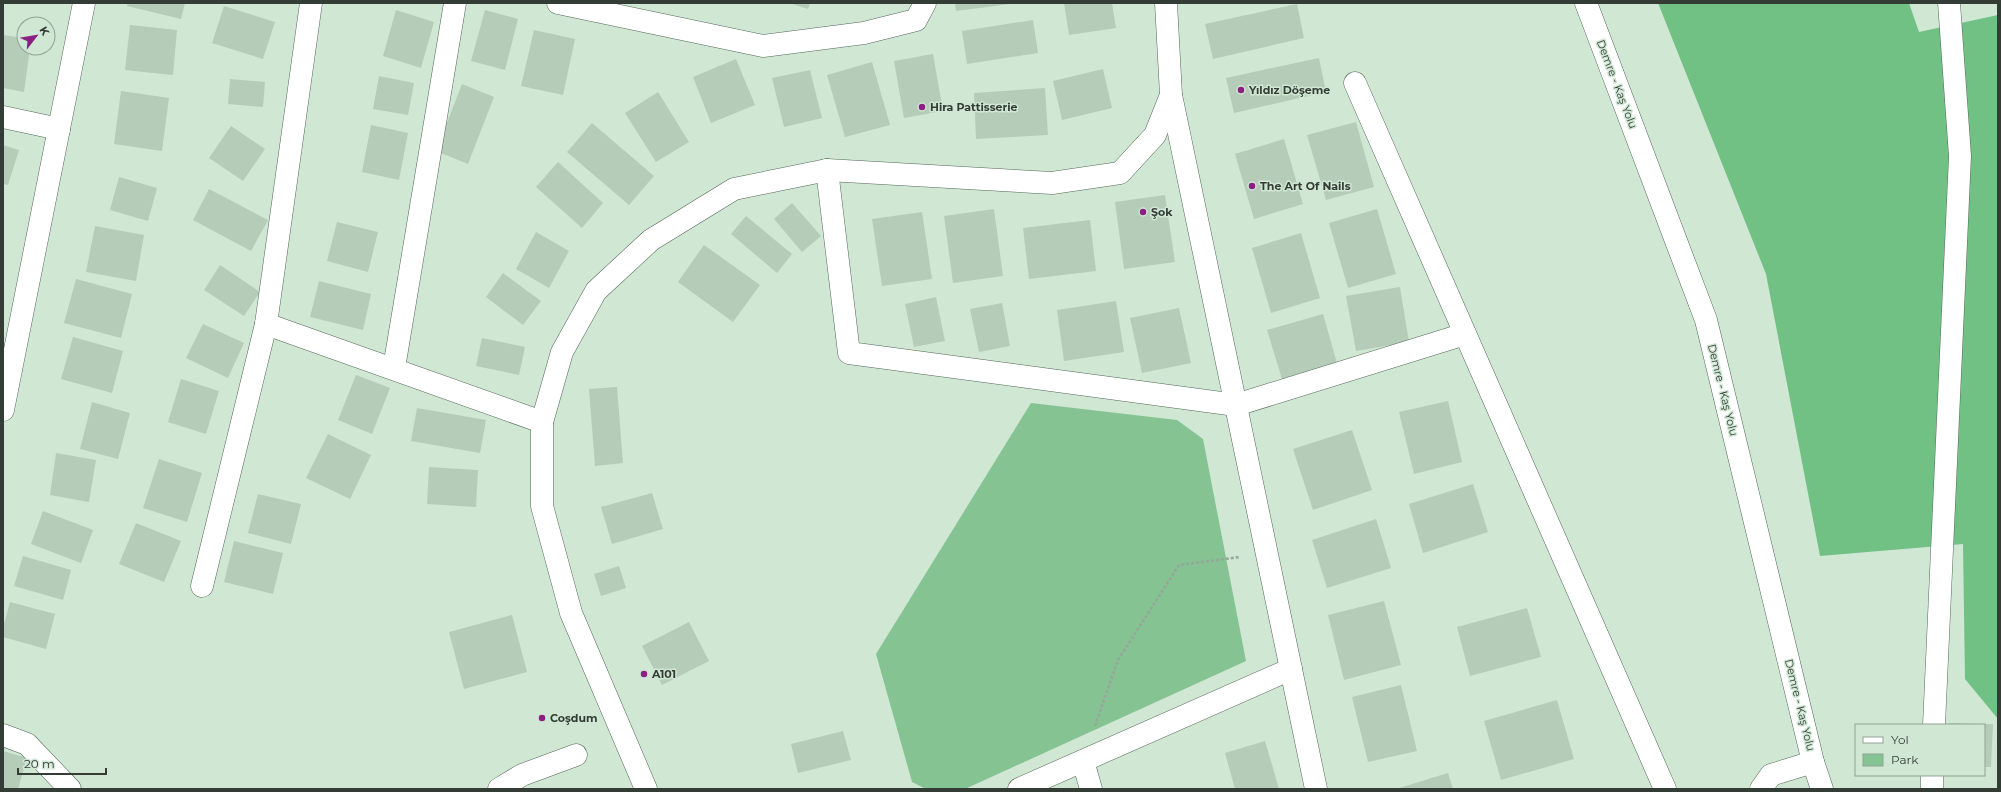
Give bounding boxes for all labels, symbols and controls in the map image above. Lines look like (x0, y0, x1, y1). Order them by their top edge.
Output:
north arrow (16, 16, 56, 56)
text: K (36, 24, 53, 39)
street label: Demre - Kaş Yolu (1594, 37, 1640, 131)
place label: Yıldız Döşeme (1248, 83, 1330, 97)
marker: Yıldız Döşeme (1236, 85, 1246, 95)
place label: Hira Pattisserie (930, 100, 1017, 114)
marker: Hira Pattisserie (917, 102, 927, 112)
place label: The Art Of Nails (1260, 179, 1351, 193)
marker: The Art Of Nails (1247, 181, 1257, 191)
place label: Şok (1151, 205, 1173, 219)
marker: Şok (1138, 207, 1148, 217)
street label: Demre - Kaş Yolu (1705, 343, 1741, 437)
street label: Demre - Kaş Yolu (1782, 658, 1818, 752)
place label: A101 (651, 667, 676, 681)
marker: A101 (639, 669, 649, 679)
place label: Coşdum (550, 711, 598, 725)
marker: Coşdum (537, 713, 547, 723)
legend (1855, 724, 1985, 776)
text: Yol (1891, 732, 1909, 747)
scale bar (18, 750, 106, 776)
text: Park (1891, 752, 1919, 767)
text: 20 m (24, 756, 55, 771)

